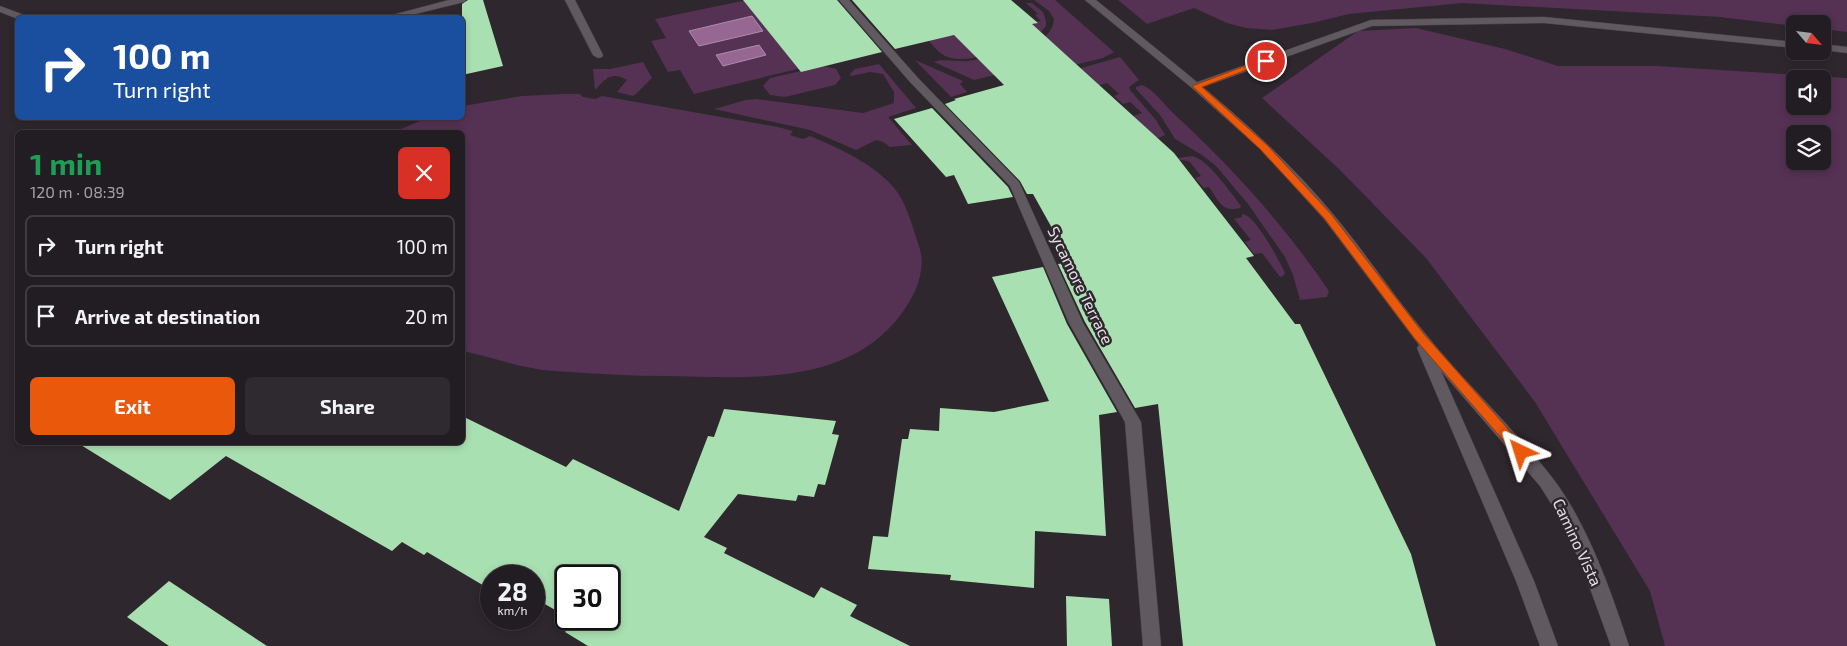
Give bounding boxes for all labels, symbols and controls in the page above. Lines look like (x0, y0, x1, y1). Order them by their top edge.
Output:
north arrow (1786, 15, 1831, 60)
map controls (1786, 15, 1831, 170)
text: 100 m (113, 34, 211, 76)
icon: right (30, 35, 95, 100)
pin (1245, 40, 1287, 82)
icon: arrive (1252, 47, 1280, 75)
button: sound (1786, 70, 1831, 115)
text: Turn right (113, 76, 211, 102)
button: layers (1786, 125, 1831, 170)
text: 1 min (30, 145, 102, 181)
button: close (398, 147, 450, 199)
text: 120 m · 08:39 (30, 182, 125, 201)
street label: Sycamore Terrace (1044, 223, 1118, 347)
icon: right (32, 232, 60, 260)
text: Turn right (75, 235, 163, 258)
text: 100 m (397, 235, 448, 258)
icon: arrive (32, 302, 60, 330)
text: Arrive at destination (75, 305, 260, 328)
text: 20 m (405, 305, 448, 328)
button: Exit (30, 377, 235, 435)
button: Share (245, 377, 450, 435)
position arrow (1494, 425, 1546, 477)
street label: Camino Vista (1549, 495, 1607, 589)
speed limit sign: 30 (555, 565, 620, 630)
text: 28 (497, 576, 528, 606)
text: km/h (498, 603, 527, 617)

